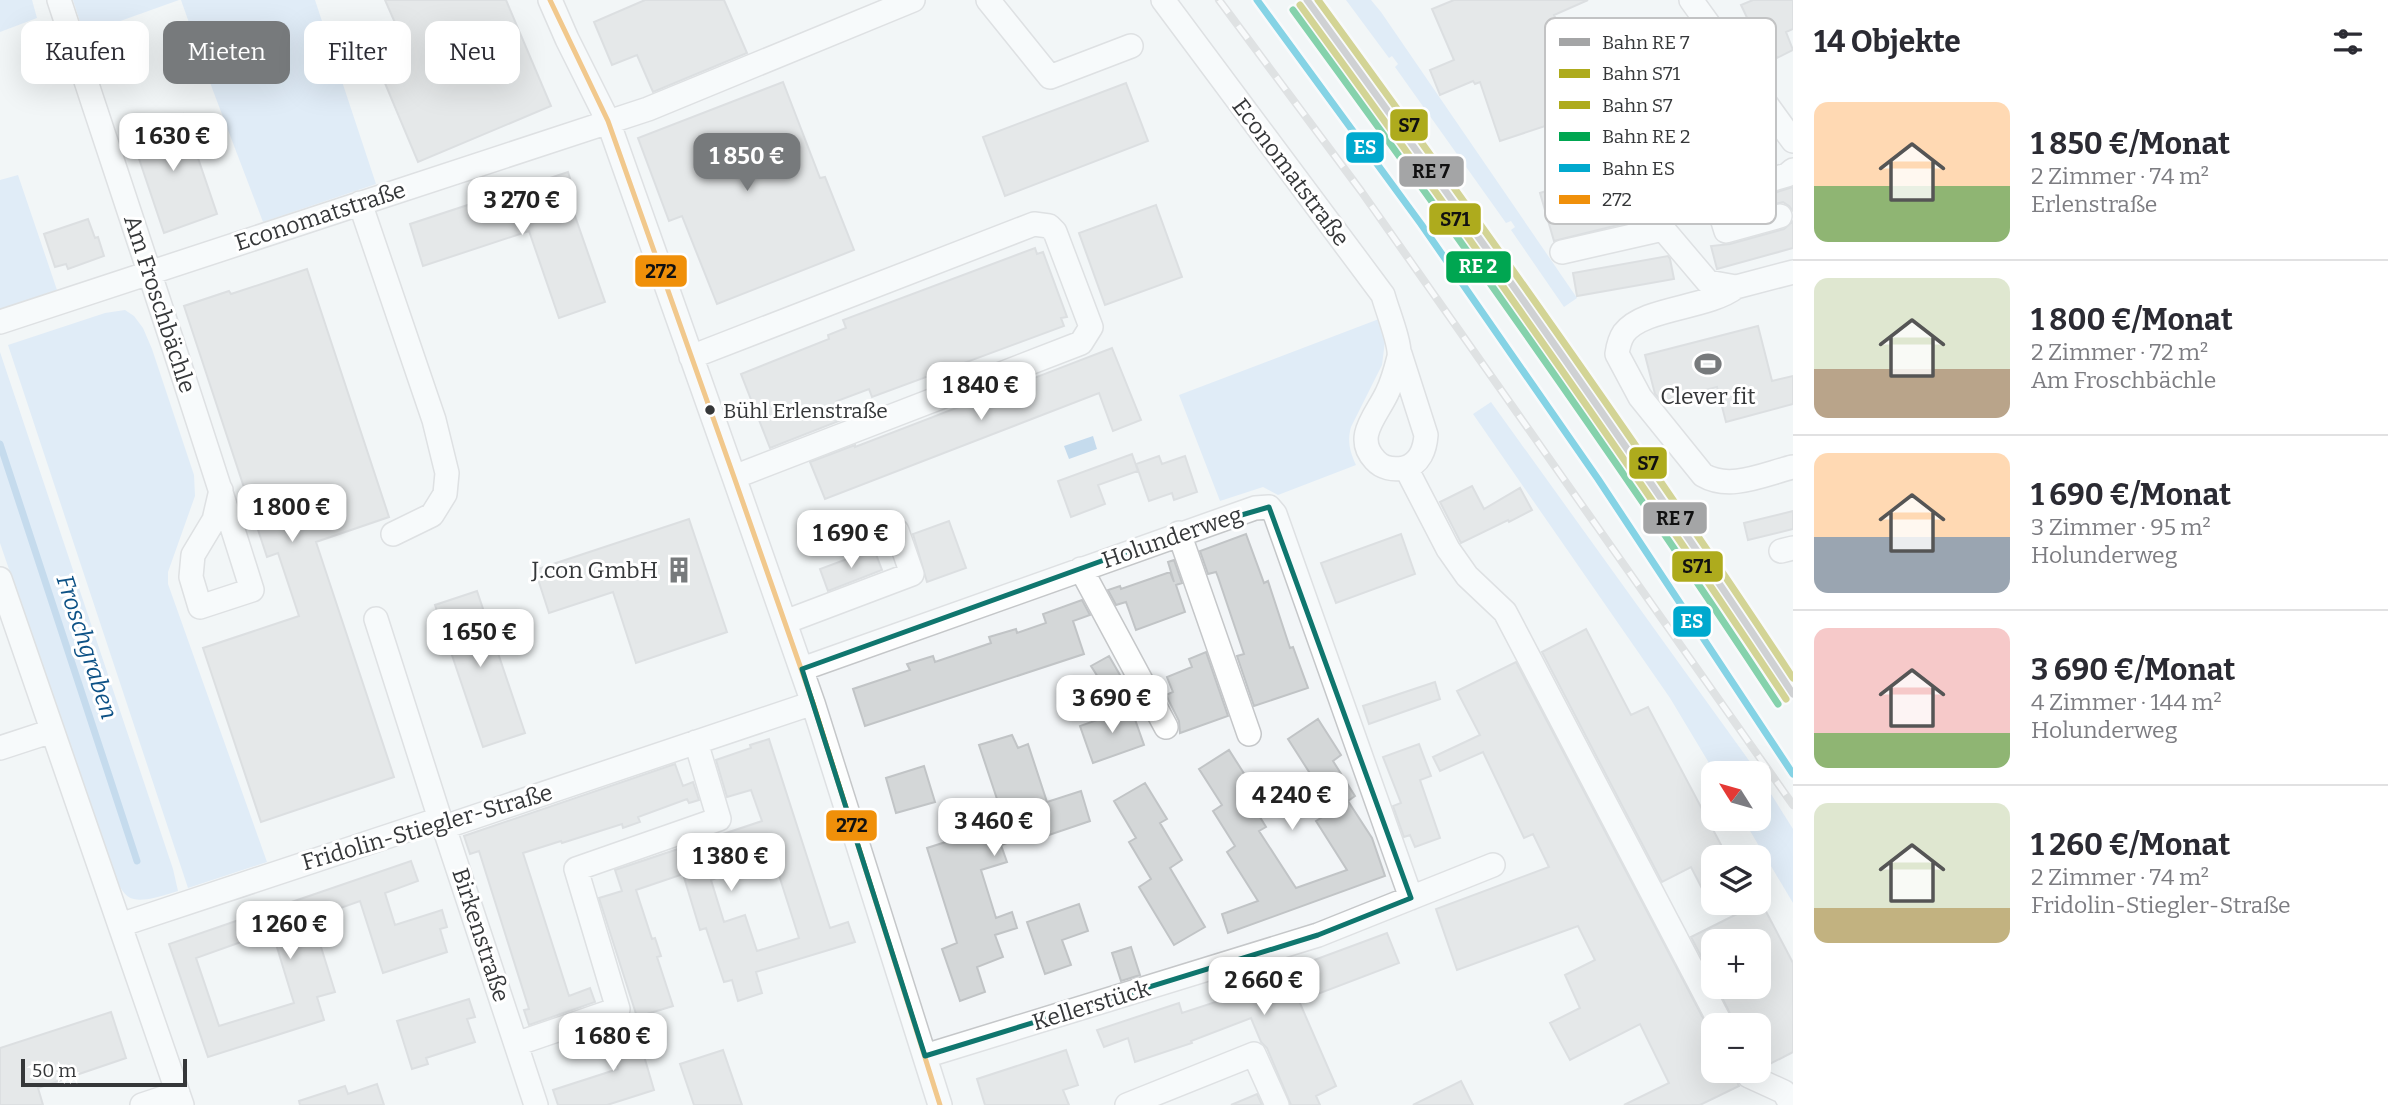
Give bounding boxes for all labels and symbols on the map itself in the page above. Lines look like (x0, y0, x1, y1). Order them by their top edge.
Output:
legend (1545, 18, 1776, 224)
text: Bahn RE 7 (1602, 31, 1690, 54)
text: Bahn S71 (1602, 62, 1681, 85)
street label: Economatstraße (1226, 93, 1356, 251)
text: Bahn S7 (1602, 94, 1673, 117)
line badge: S7 (1389, 108, 1429, 142)
pin: 1 630 € (108, 114, 238, 173)
text: S7 (1398, 114, 1420, 137)
text: Bahn RE 2 (1602, 125, 1690, 148)
line badge: ES (1345, 131, 1385, 164)
pin: 1 850 € (682, 134, 812, 193)
text: ES (1354, 136, 1377, 159)
line badge: RE 7 (1398, 155, 1465, 188)
text: Bahn ES (1602, 157, 1675, 180)
text: RE 7 (1412, 160, 1450, 183)
street label: Economatstraße (231, 175, 409, 257)
pin: 3 270 € (457, 177, 587, 237)
text: 272 (1602, 188, 1632, 211)
line badge: S71 (1428, 202, 1482, 236)
text: S71 (1440, 208, 1471, 231)
street label: Am Froschbächle (118, 212, 202, 396)
line badge: RE 2 (1445, 250, 1512, 284)
line badge: 272 (634, 254, 688, 288)
text: RE 2 (1459, 255, 1497, 278)
text: 272 (645, 260, 677, 283)
sports icon: Clever fit (1693, 349, 1723, 379)
pin: 1 840 € (916, 362, 1046, 422)
place label: Clever fit (1660, 382, 1756, 410)
place label: Bühl Erlenstraße (723, 398, 888, 424)
marker: Bühl Erlenstraße (703, 403, 717, 417)
line badge: S7 (1628, 446, 1668, 480)
text: S7 (1637, 452, 1659, 475)
pin: 1 800 € (227, 484, 357, 544)
street label: Holunderweg (1098, 500, 1246, 574)
line badge: RE 7 (1642, 501, 1708, 535)
text: RE 7 (1656, 507, 1694, 530)
pin: 1 690 € (786, 510, 916, 570)
line badge: S71 (1671, 550, 1724, 583)
building icon: J.con GmbH (664, 555, 694, 585)
text: S71 (1682, 555, 1713, 578)
place label: J.con GmbH (531, 556, 658, 584)
water label: Froschgraben (51, 571, 123, 723)
line badge: ES (1672, 605, 1712, 638)
pin: 1 650 € (415, 610, 545, 669)
text: ES (1681, 610, 1704, 633)
pin: 3 690 € (1047, 676, 1177, 735)
north arrow (1701, 761, 1771, 831)
pin: 4 240 € (1227, 772, 1357, 832)
street label: Fridolin-Stiegler-Straße (298, 778, 556, 876)
pin: 3 460 € (929, 798, 1059, 858)
line badge: 272 (825, 809, 878, 842)
text: 272 (836, 814, 868, 837)
pin: 1 380 € (666, 834, 796, 893)
street label: Birkenstraße (446, 865, 516, 1005)
pin: 1 260 € (225, 902, 355, 961)
pin: 2 660 € (1199, 958, 1329, 1017)
street label: Kellerstück (1029, 974, 1153, 1036)
pin: 1 680 € (548, 1014, 678, 1073)
scale bar (21, 1056, 187, 1088)

